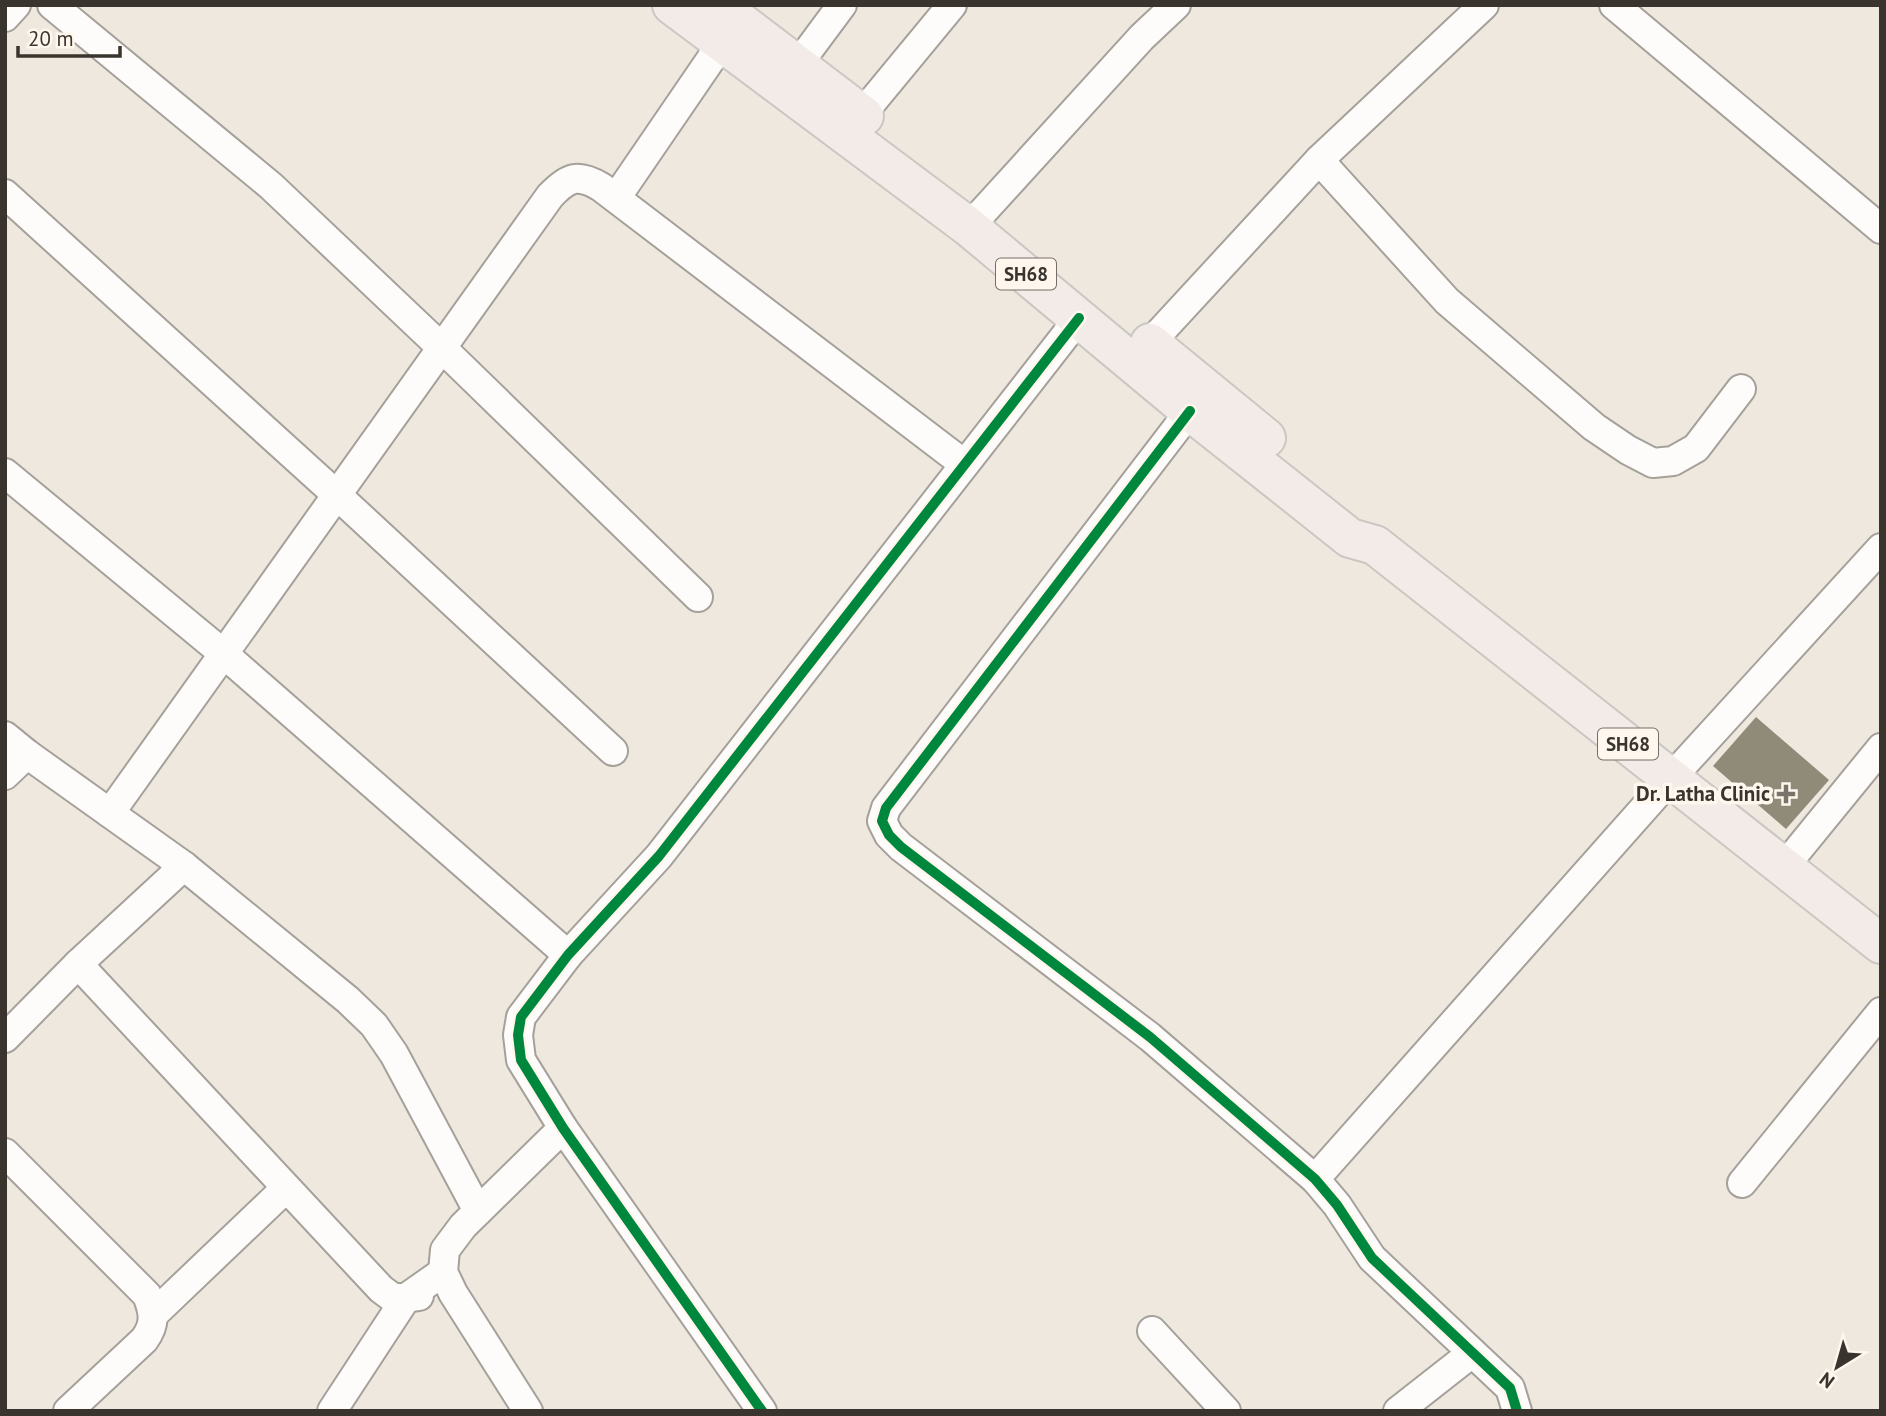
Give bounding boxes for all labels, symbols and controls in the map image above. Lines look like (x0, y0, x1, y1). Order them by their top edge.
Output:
scale bar (18, 14, 119, 58)
text: 20 m (28, 25, 74, 52)
road number: SH68 (996, 258, 1056, 290)
road number: SH68 (1598, 729, 1658, 760)
place label: Dr. Latha Clinic (1636, 780, 1770, 807)
marker: Dr. Latha Clinic (1776, 784, 1796, 804)
north arrow (1802, 1332, 1872, 1402)
text: N (1815, 1367, 1839, 1394)

